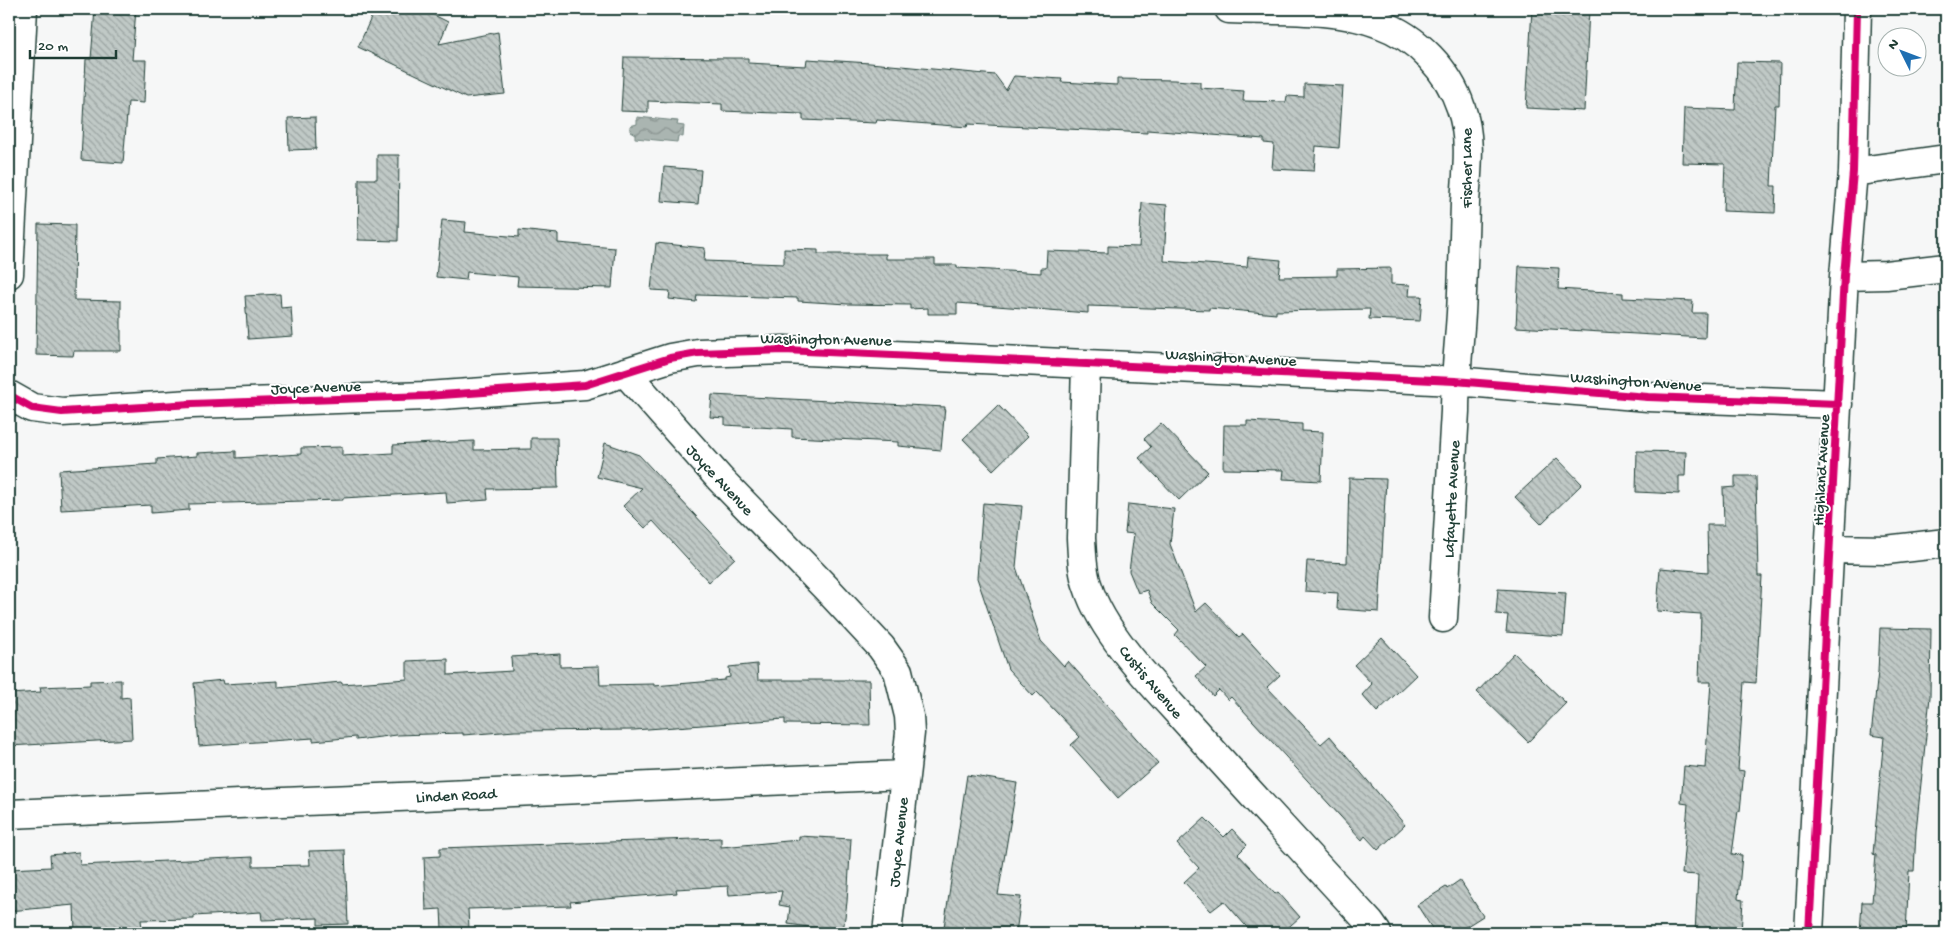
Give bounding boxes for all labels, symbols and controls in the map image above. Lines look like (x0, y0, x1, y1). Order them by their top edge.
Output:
scale bar (30, 28, 116, 60)
north arrow (1878, 28, 1928, 78)
text: N (1885, 36, 1904, 54)
text: 20 m (38, 38, 68, 56)
street label: Fischer Lane (1459, 127, 1478, 209)
street label: Washington Avenue (760, 331, 893, 352)
street label: Washington Avenue (1165, 347, 1298, 372)
street label: Washington Avenue (1570, 369, 1703, 398)
street label: Joyce Avenue (271, 378, 362, 401)
street label: Highland Avenue (1811, 413, 1836, 526)
street label: Lafayette Avenue (1441, 439, 1466, 559)
street label: Joyce Avenue (681, 442, 757, 521)
street label: Custis Avenue (1113, 643, 1186, 724)
street label: Linden Road (415, 786, 499, 809)
street label: Joyce Avenue (886, 796, 915, 888)

